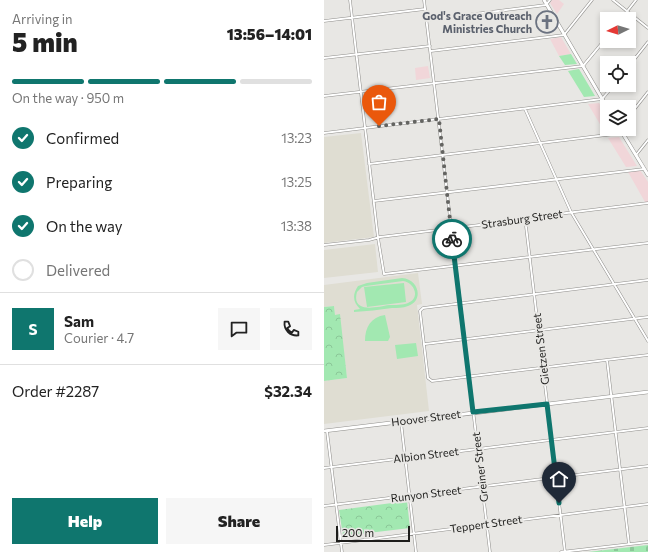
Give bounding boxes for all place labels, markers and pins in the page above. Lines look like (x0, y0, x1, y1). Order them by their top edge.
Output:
place label: God's Grace Outreach Ministries Church (422, 9, 532, 35)
church icon: God's Grace Outreach Ministries Church (534, 9, 560, 35)
pin (362, 85, 396, 126)
pin (542, 462, 576, 503)

